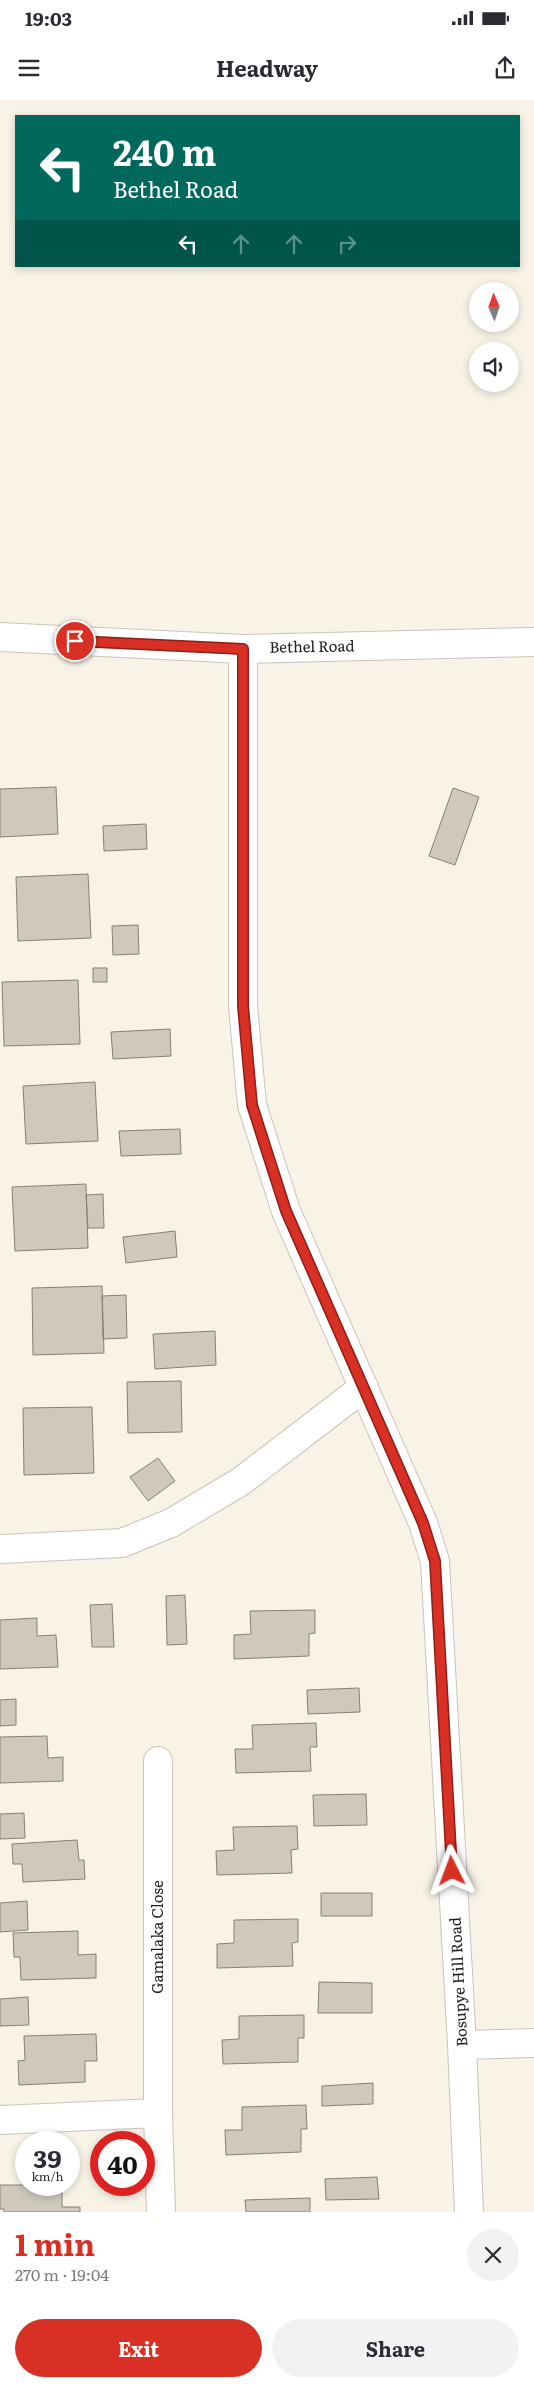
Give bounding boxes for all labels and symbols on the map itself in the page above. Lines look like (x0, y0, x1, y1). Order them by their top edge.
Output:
north arrow (469, 282, 519, 332)
pin (54, 620, 96, 662)
street label: Bethel Road (269, 633, 355, 658)
position arrow (425, 1844, 477, 1896)
street label: Gamalaka Close (145, 1880, 168, 1994)
street label: Bosupye Hill Road (443, 1917, 472, 2047)
speed limit sign: 40 (90, 2131, 155, 2196)

